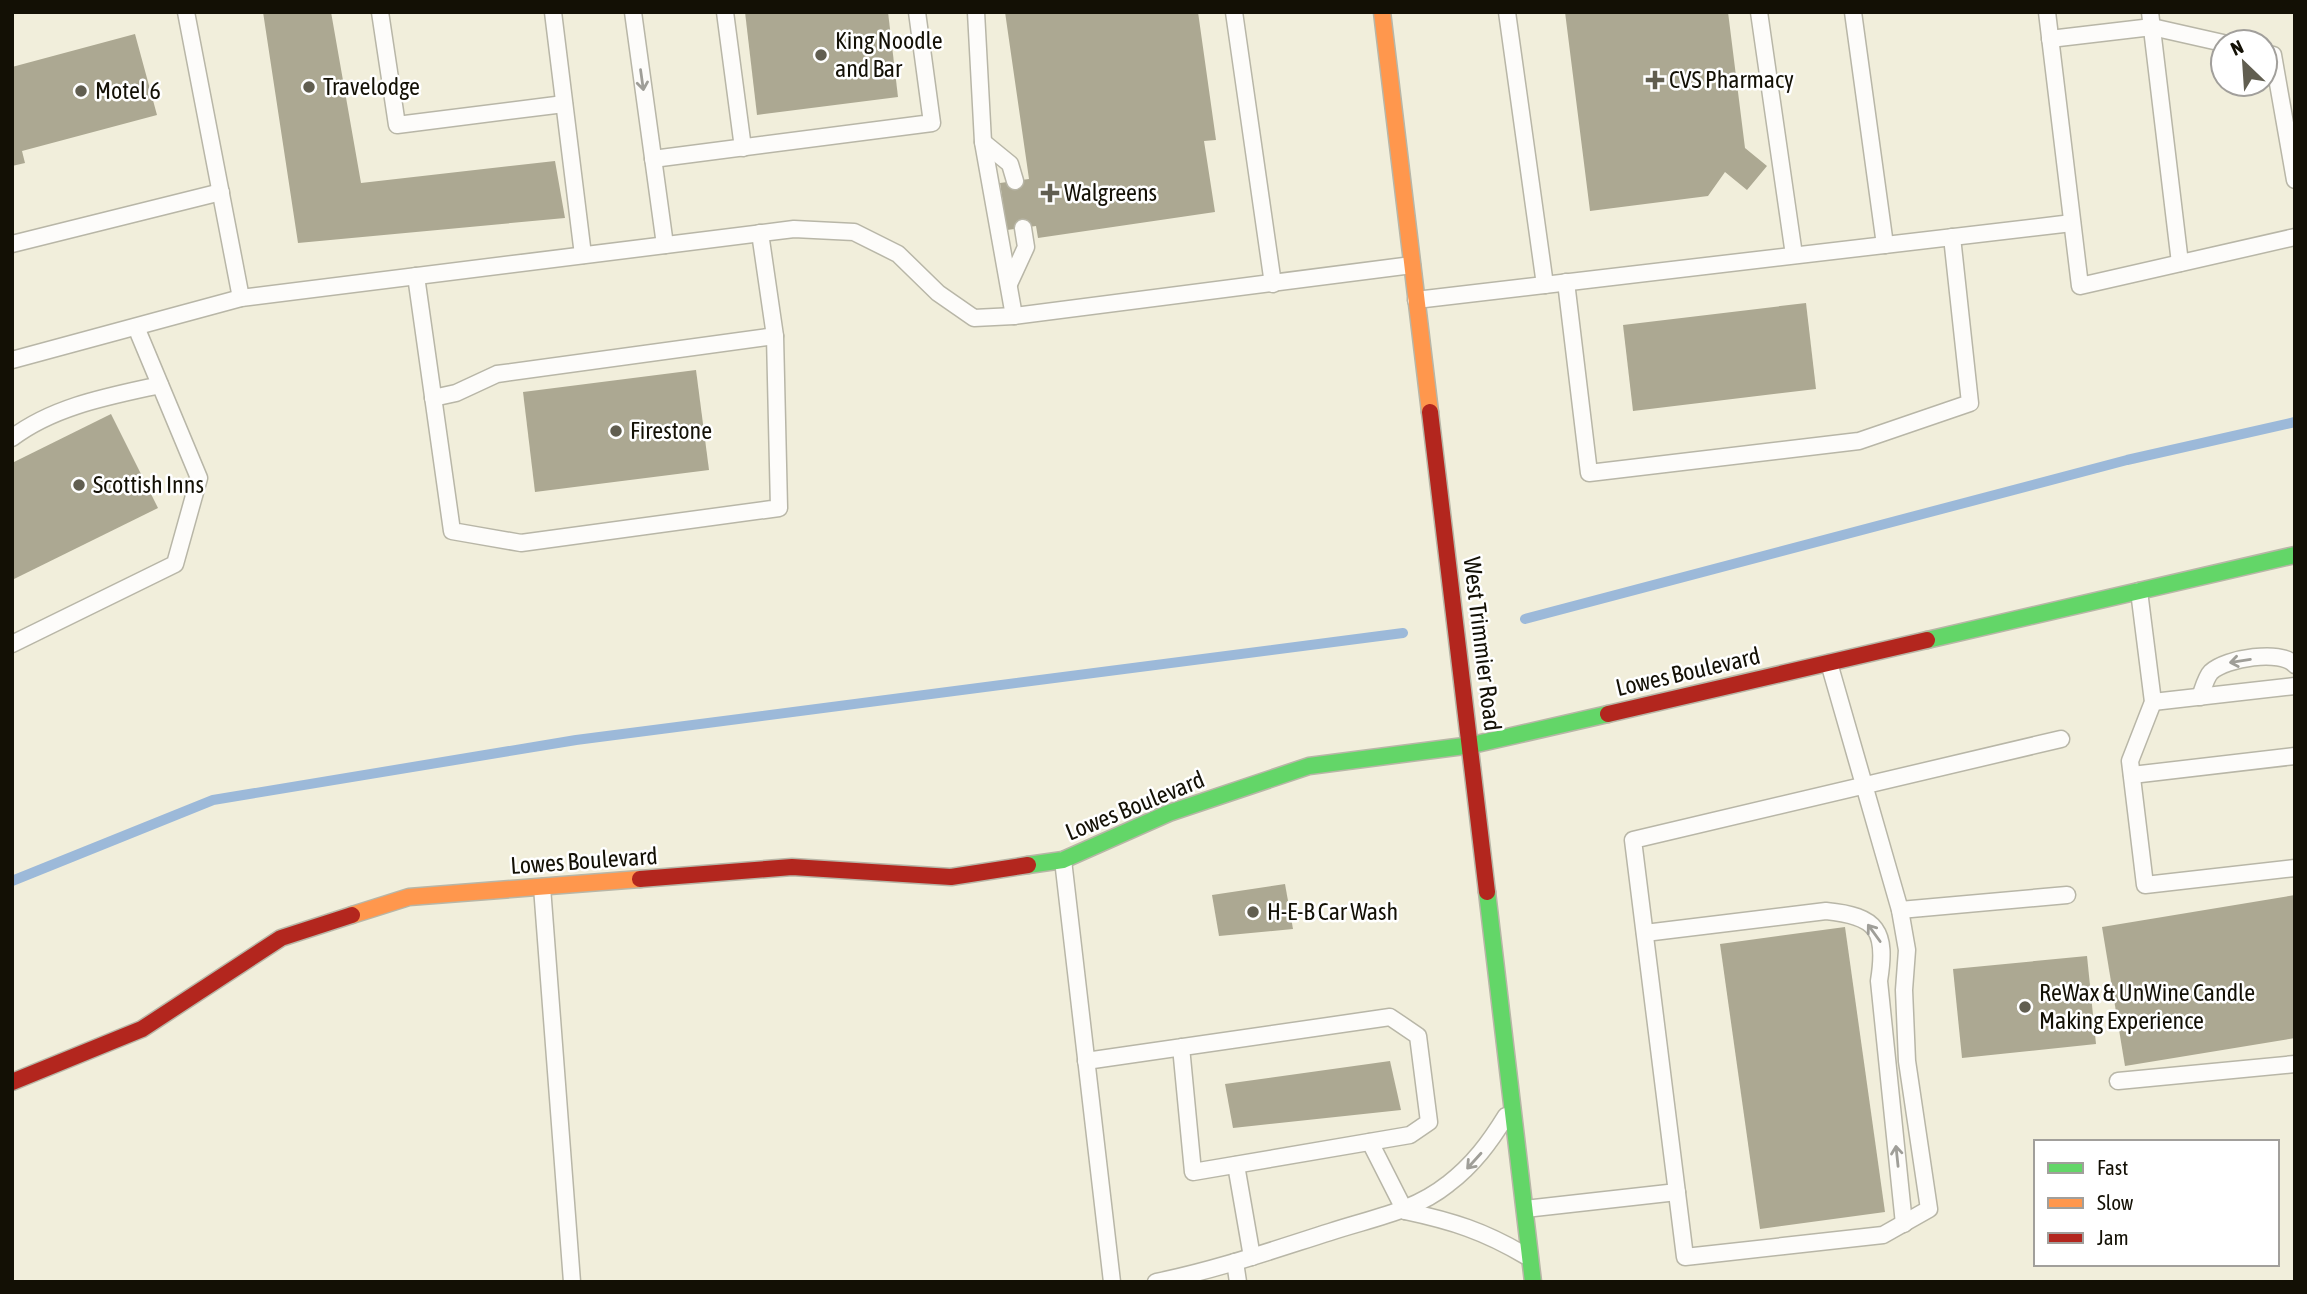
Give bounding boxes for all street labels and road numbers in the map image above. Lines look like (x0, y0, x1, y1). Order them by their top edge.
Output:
street label: West Trimmier Road (1458, 555, 1507, 732)
street label: Lowes Boulevard (1613, 642, 1763, 701)
street label: Lowes Boulevard (1061, 765, 1208, 846)
street label: Lowes Boulevard (510, 842, 658, 879)

